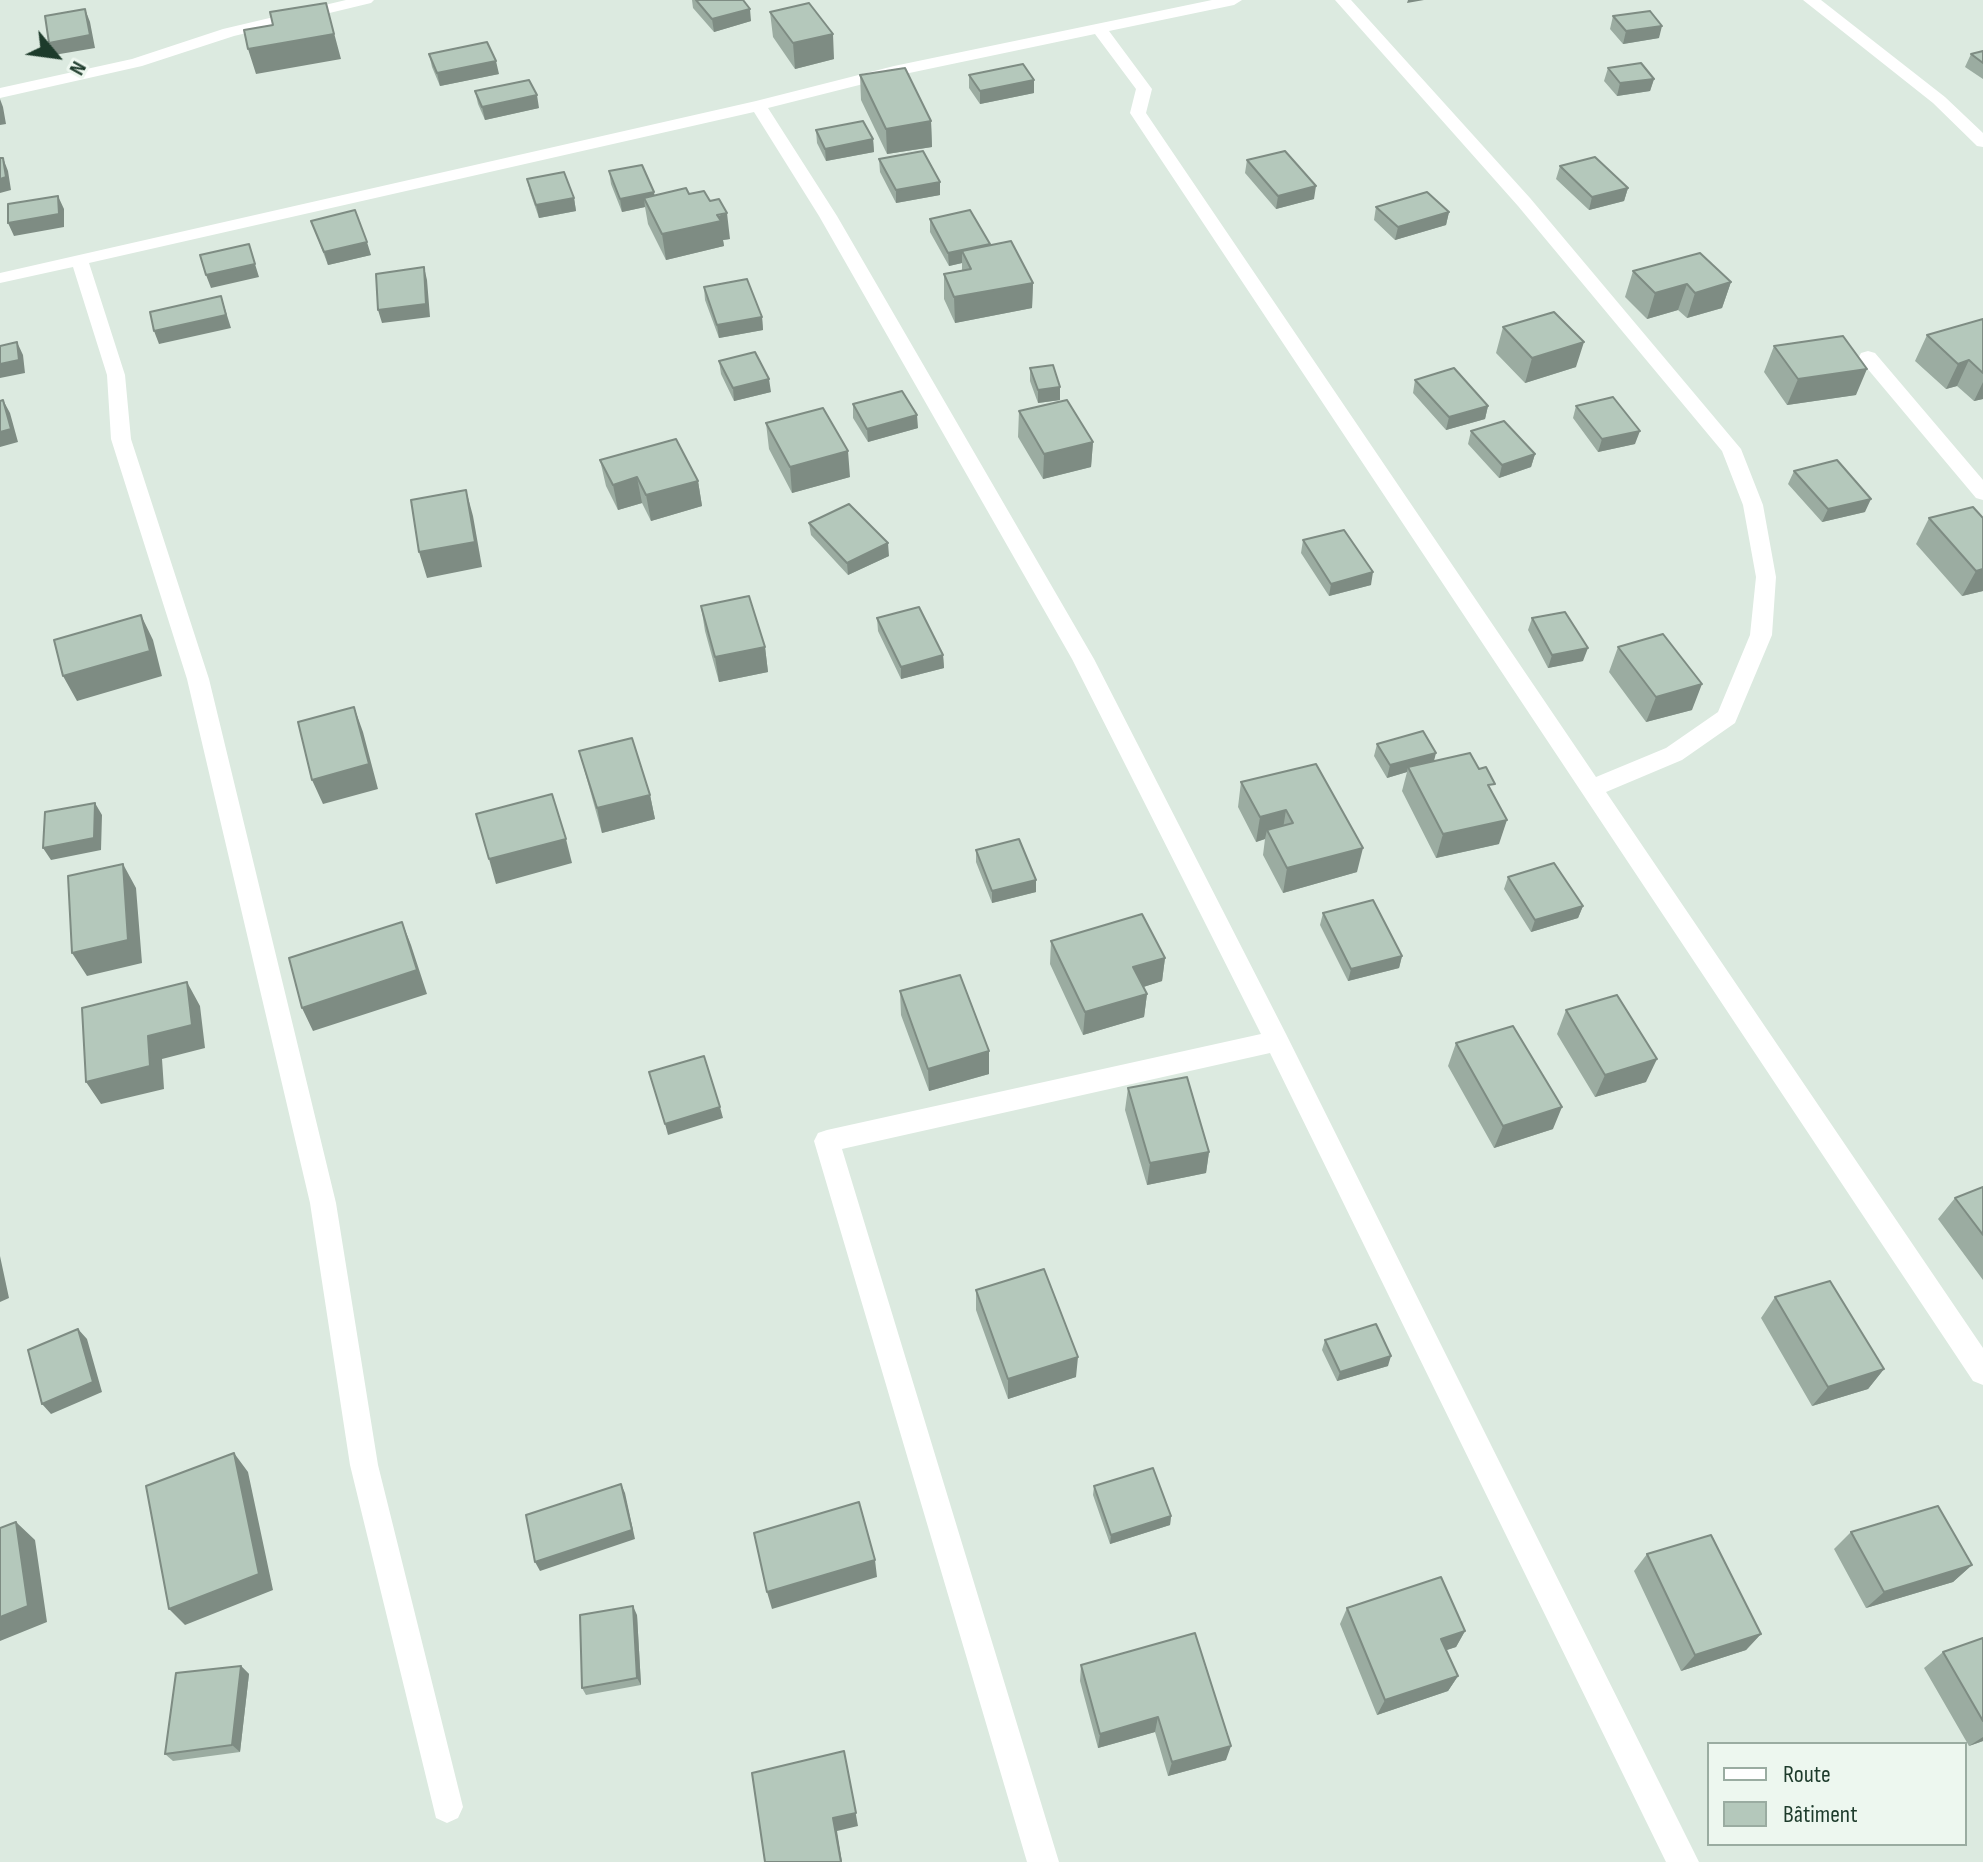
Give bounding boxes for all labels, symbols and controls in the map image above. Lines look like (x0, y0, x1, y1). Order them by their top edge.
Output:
north arrow (16, 16, 96, 96)
text: N (63, 56, 92, 80)
legend (1707, 1742, 1967, 1846)
text: Route (1783, 1760, 1831, 1789)
text: Bâtiment (1783, 1800, 1858, 1829)

